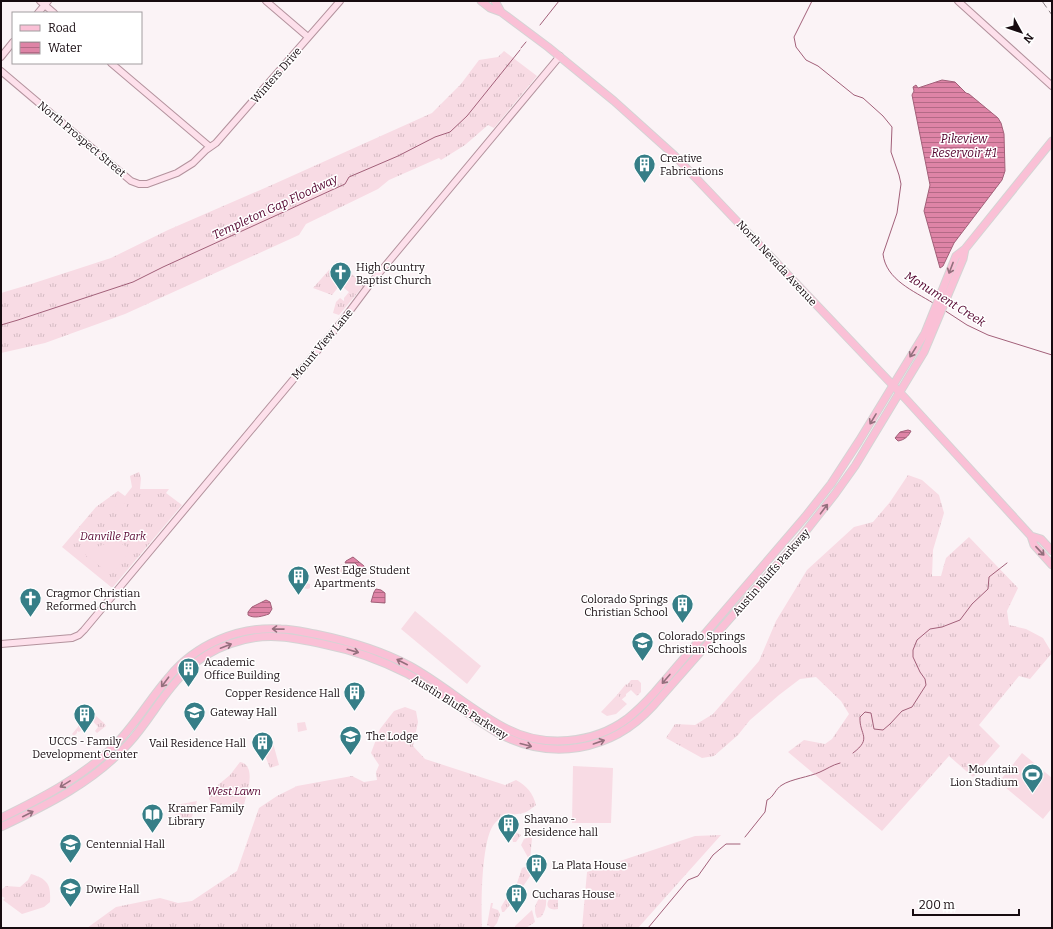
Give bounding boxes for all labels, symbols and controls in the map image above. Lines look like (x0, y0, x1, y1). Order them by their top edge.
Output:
legend (12, 12, 142, 64)
north arrow (1001, 12, 1041, 52)
text: Road (48, 21, 76, 35)
text: N (1020, 31, 1036, 46)
text: Water (48, 41, 83, 55)
street label: Winters Drive (248, 45, 304, 106)
street label: North Prospect Street (35, 99, 128, 180)
water label: Pikeview Reservoir #1 (931, 132, 997, 160)
building icon: Creative Fabrications (632, 151, 658, 184)
place label: Creative Fabrications (660, 152, 724, 178)
water label: Templeton Gap Floodway (210, 171, 341, 242)
street label: North Nevada Avenue (734, 218, 820, 309)
church icon: High Country Baptist Church (328, 260, 354, 293)
place label: High Country Baptist Church (356, 261, 432, 287)
one-way arrow (946, 262, 954, 274)
water label: Monument Creek (902, 269, 988, 330)
street label: Mount View Lane (289, 306, 356, 382)
one-way arrow (909, 346, 917, 357)
one-way arrow (868, 413, 876, 425)
one-way arrow (820, 504, 828, 515)
street label: Austin Bluffs Parkway (730, 526, 813, 618)
park label: Danville Park (80, 530, 147, 543)
one-way arrow (1035, 546, 1044, 556)
building icon: West Edge Student Apartments (285, 563, 311, 596)
place label: West Edge Student Apartments (314, 564, 410, 590)
church icon: Cragmor Christian Reformed Church (17, 586, 43, 619)
place label: Cragmor Christian Reformed Church (46, 587, 140, 613)
building icon: Colorado Springs Christian School (670, 592, 696, 625)
place label: Colorado Springs Christian School (581, 593, 668, 619)
one-way arrow (272, 625, 285, 633)
school or university icon: Colorado Springs Christian Schools (629, 629, 655, 662)
place label: Colorado Springs Christian Schools (658, 630, 747, 656)
one-way arrow (219, 642, 231, 650)
one-way arrow (346, 648, 359, 656)
building icon: Academic Office Building (176, 655, 202, 688)
place label: Academic Office Building (204, 656, 280, 682)
one-way arrow (397, 658, 409, 666)
street label: Austin Bluffs Parkway (409, 673, 510, 742)
one-way arrow (661, 674, 670, 684)
one-way arrow (161, 676, 169, 687)
building icon: Copper Residence Hall (342, 680, 368, 713)
place label: Copper Residence Hall (225, 687, 340, 700)
school or university icon: Gateway Hall (182, 699, 208, 732)
building icon: UCCS - Family Development Center (72, 702, 98, 735)
place label: Gateway Hall (210, 706, 277, 719)
school or university icon: The Lodge (337, 723, 363, 756)
building icon: Vail Residence Hall (249, 730, 275, 763)
place label: The Lodge (366, 730, 418, 743)
place label: UCCS - Family Development Center (32, 735, 138, 761)
place label: Vail Residence Hall (149, 737, 246, 750)
one-way arrow (592, 738, 604, 746)
one-way arrow (519, 741, 532, 749)
sports icon: Mountain Lion Stadium (1020, 762, 1046, 795)
place label: Mountain Lion Stadium (950, 763, 1019, 789)
one-way arrow (60, 780, 71, 788)
park label: West Lawn (207, 785, 261, 798)
library icon: Kramer Family Library (140, 801, 166, 834)
place label: Kramer Family Library (168, 802, 244, 828)
one-way arrow (22, 810, 34, 817)
building icon: Shavano - Residence hall (496, 812, 522, 845)
place label: Shavano - Residence hall (524, 813, 598, 839)
school or university icon: Centennial Hall (58, 831, 84, 864)
place label: Centennial Hall (86, 838, 165, 851)
building icon: La Plata House (523, 852, 549, 885)
place label: La Plata House (552, 859, 627, 872)
school or university icon: Dwire Hall (58, 876, 84, 909)
building icon: Cucharas House (503, 881, 529, 914)
place label: Dwire Hall (86, 883, 139, 896)
place label: Cucharas House (532, 888, 615, 901)
scale bar (913, 891, 1019, 917)
text: 200 m (919, 898, 955, 912)

